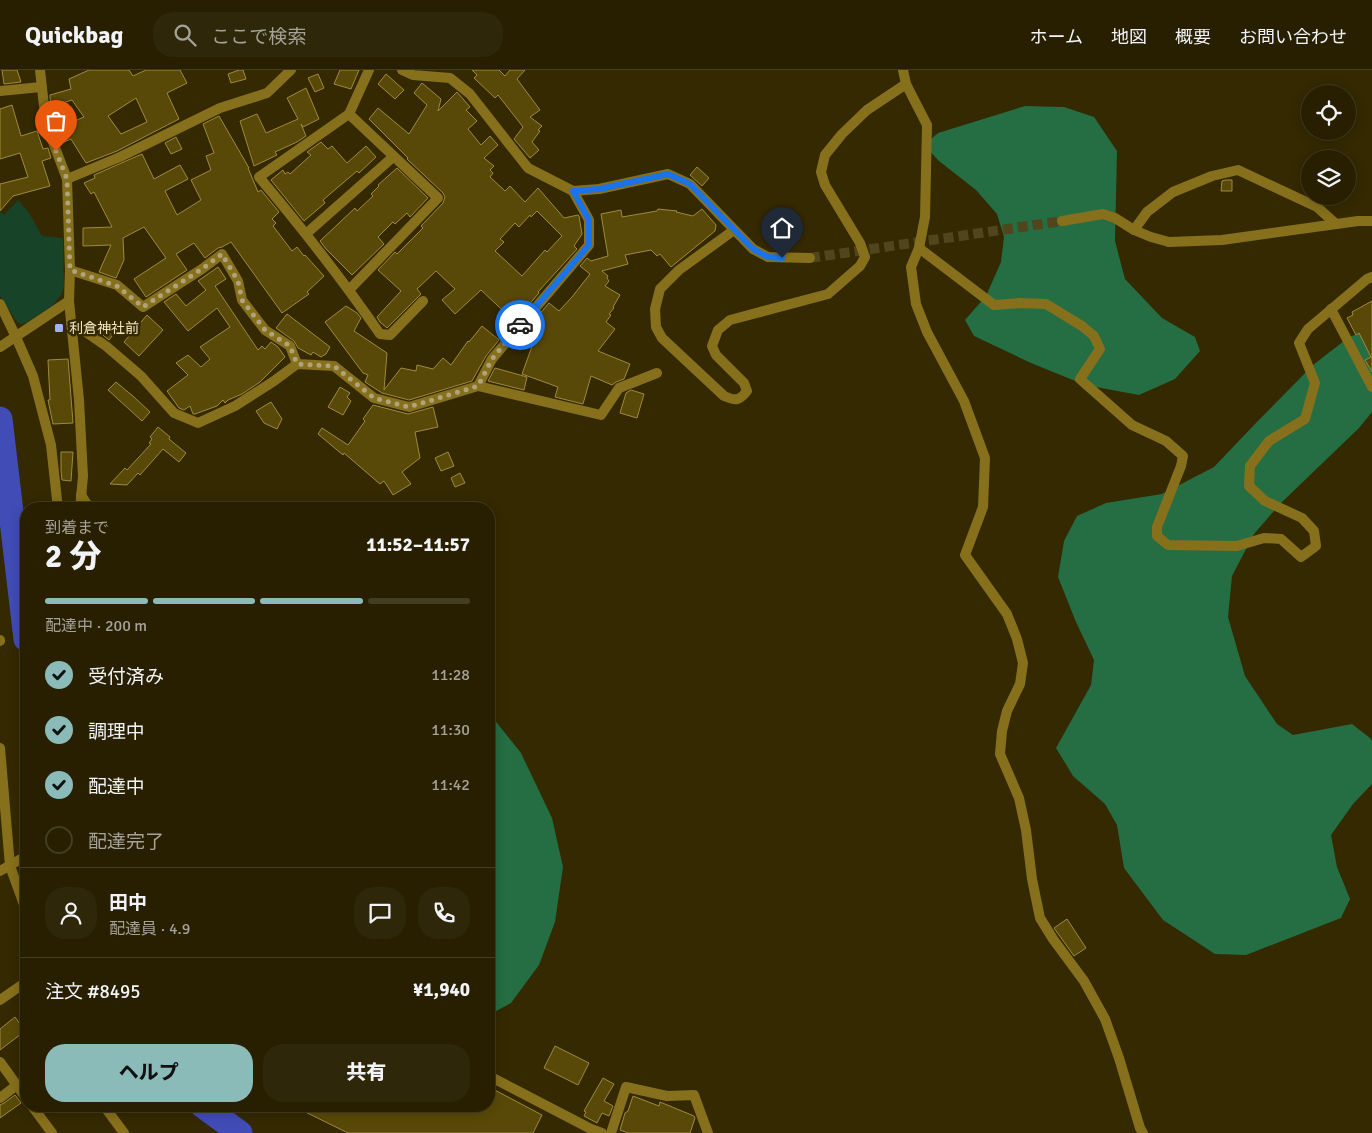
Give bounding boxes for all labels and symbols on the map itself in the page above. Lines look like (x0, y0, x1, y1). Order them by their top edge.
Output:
pin (35, 100, 77, 151)
pin (761, 207, 803, 258)
courier (495, 300, 545, 350)
place label: 利倉神社前 (69, 320, 139, 337)
marker: 利倉神社前 (53, 322, 65, 334)

